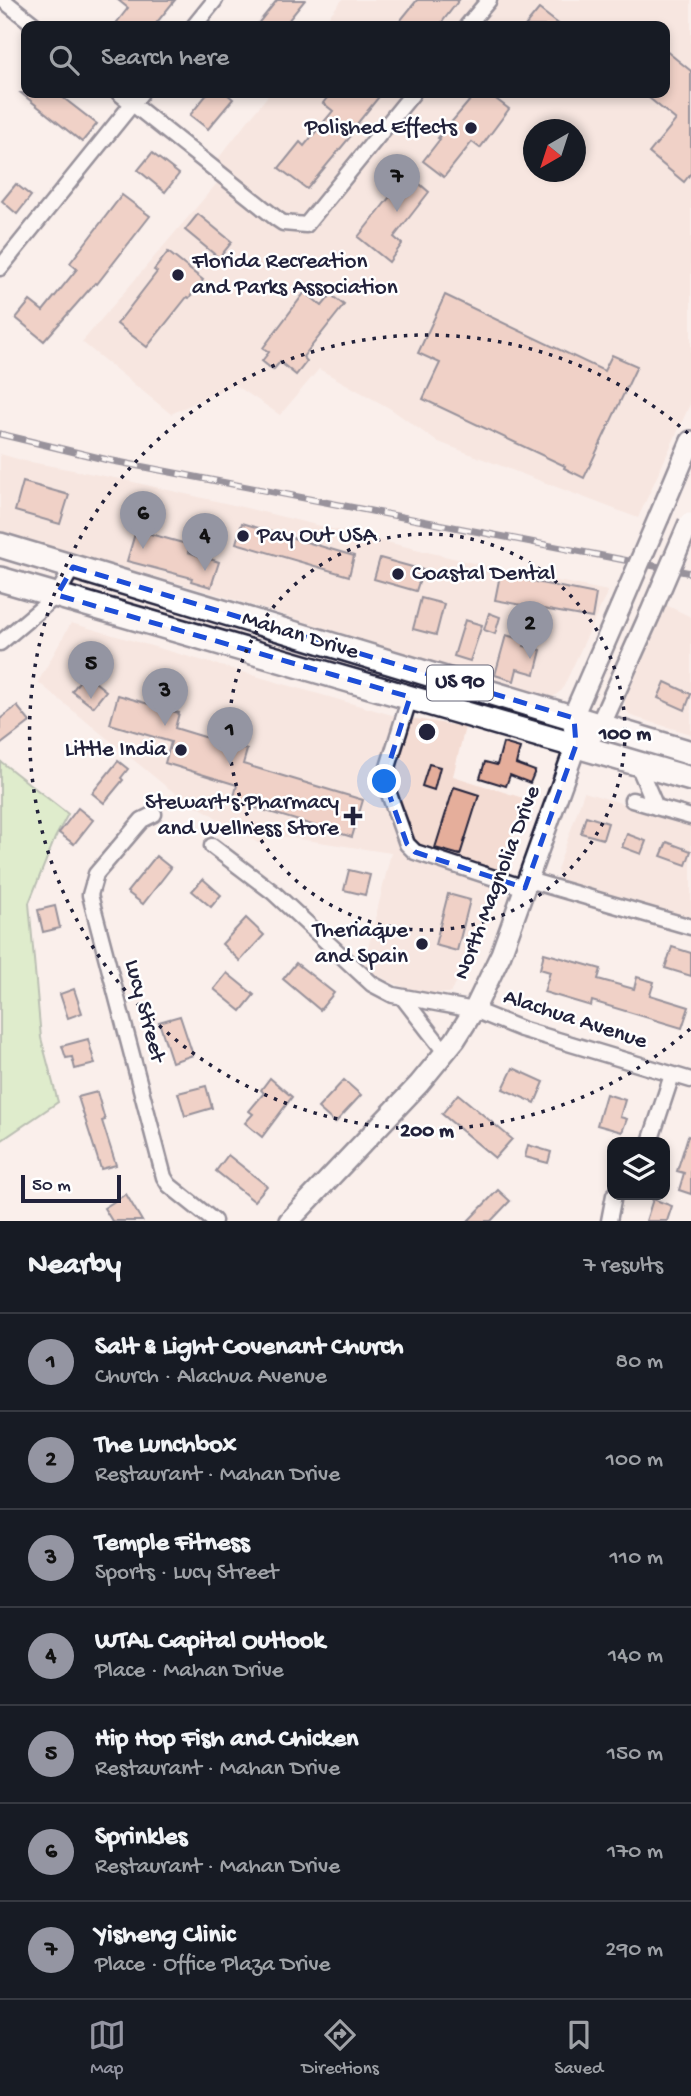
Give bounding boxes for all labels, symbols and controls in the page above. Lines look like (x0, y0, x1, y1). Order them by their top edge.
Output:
search box (21, 21, 670, 98)
icon: search (45, 41, 83, 79)
text: Search here (101, 44, 229, 75)
place label: Polished Effects (304, 115, 458, 142)
north arrow (523, 119, 586, 182)
marker: Polished Effects (463, 120, 479, 136)
pin: 7 (374, 154, 420, 212)
place label: Florida Recreation and Parks Association (191, 249, 398, 302)
marker: Florida Recreation and Parks Association (170, 267, 186, 283)
pin: 6 (120, 491, 166, 549)
pin: 4 (182, 513, 228, 571)
place label: Pay Out USA (256, 523, 378, 550)
marker: Pay Out USA (235, 528, 251, 544)
place label: Coastal Dental (412, 561, 555, 588)
marker: Coastal Dental (390, 566, 406, 582)
pin: 2 (507, 601, 553, 659)
street label: Mahan Drive (239, 605, 363, 667)
pin: 5 (68, 641, 114, 699)
road number: US 90 (427, 666, 493, 700)
pin: 3 (142, 668, 188, 726)
pin: 1 (207, 707, 253, 765)
centre of rings (415, 720, 439, 744)
text: 100 m (598, 723, 651, 748)
place label: Little India (65, 737, 168, 764)
marker: Little India (173, 742, 189, 758)
your location (367, 764, 401, 798)
street label: North Magnolia Drive (449, 781, 548, 984)
place label: Stewart's Pharmacy and Wellness Store (145, 790, 340, 843)
marker: Stewart's Pharmacy and Wellness Store (345, 808, 361, 824)
place label: Theriaque and Spain (311, 918, 409, 971)
marker: Theriaque and Spain (414, 936, 430, 952)
street label: Lucy Street (117, 957, 171, 1067)
street label: Alachua Avenue (500, 984, 651, 1056)
text: 200 m (400, 1120, 454, 1145)
map controls (607, 1137, 670, 1200)
button: layers (607, 1137, 670, 1200)
scale bar (21, 1172, 121, 1204)
text: 50 m (32, 1175, 71, 1198)
text: Nearby (28, 1249, 121, 1284)
text: 7 results (583, 1253, 663, 1280)
text: Salt & Light Covenant Church (95, 1333, 403, 1364)
text: 1 (46, 1349, 56, 1376)
text: 80 m (616, 1349, 663, 1376)
text: Church · Alachua Avenue (95, 1364, 327, 1391)
text: The Lunchbox (95, 1431, 236, 1462)
text: 2 (45, 1447, 57, 1474)
text: 100 m (606, 1447, 663, 1474)
text: Restaurant · Mahan Drive (95, 1462, 340, 1489)
text: Temple Fitness (95, 1529, 249, 1560)
text: 3 (45, 1545, 57, 1572)
text: 110 m (610, 1545, 663, 1572)
text: Sports · Lucy Street (95, 1560, 278, 1587)
text: WTAL Capital Outlook (95, 1627, 325, 1658)
text: 4 (46, 1643, 56, 1670)
text: 140 m (608, 1643, 663, 1670)
text: Place · Mahan Drive (95, 1658, 284, 1685)
text: Hip Hop Fish and Chicken (95, 1725, 358, 1756)
text: 5 (45, 1741, 57, 1768)
text: 150 m (607, 1741, 663, 1768)
text: Restaurant · Mahan Drive (95, 1756, 340, 1783)
text: Sprinkles (95, 1823, 187, 1854)
text: 6 (45, 1839, 57, 1866)
text: 170 m (607, 1839, 663, 1866)
text: Restaurant · Mahan Drive (95, 1854, 340, 1881)
text: Yisheng Clinic (95, 1921, 235, 1952)
text: 7 (45, 1937, 57, 1964)
text: 290 m (605, 1937, 663, 1964)
text: Place · Office Plaza Drive (95, 1952, 330, 1979)
tab: Map (88, 2016, 126, 2081)
tab: Directions (302, 2016, 379, 2081)
tab: Saved (554, 2016, 603, 2081)

